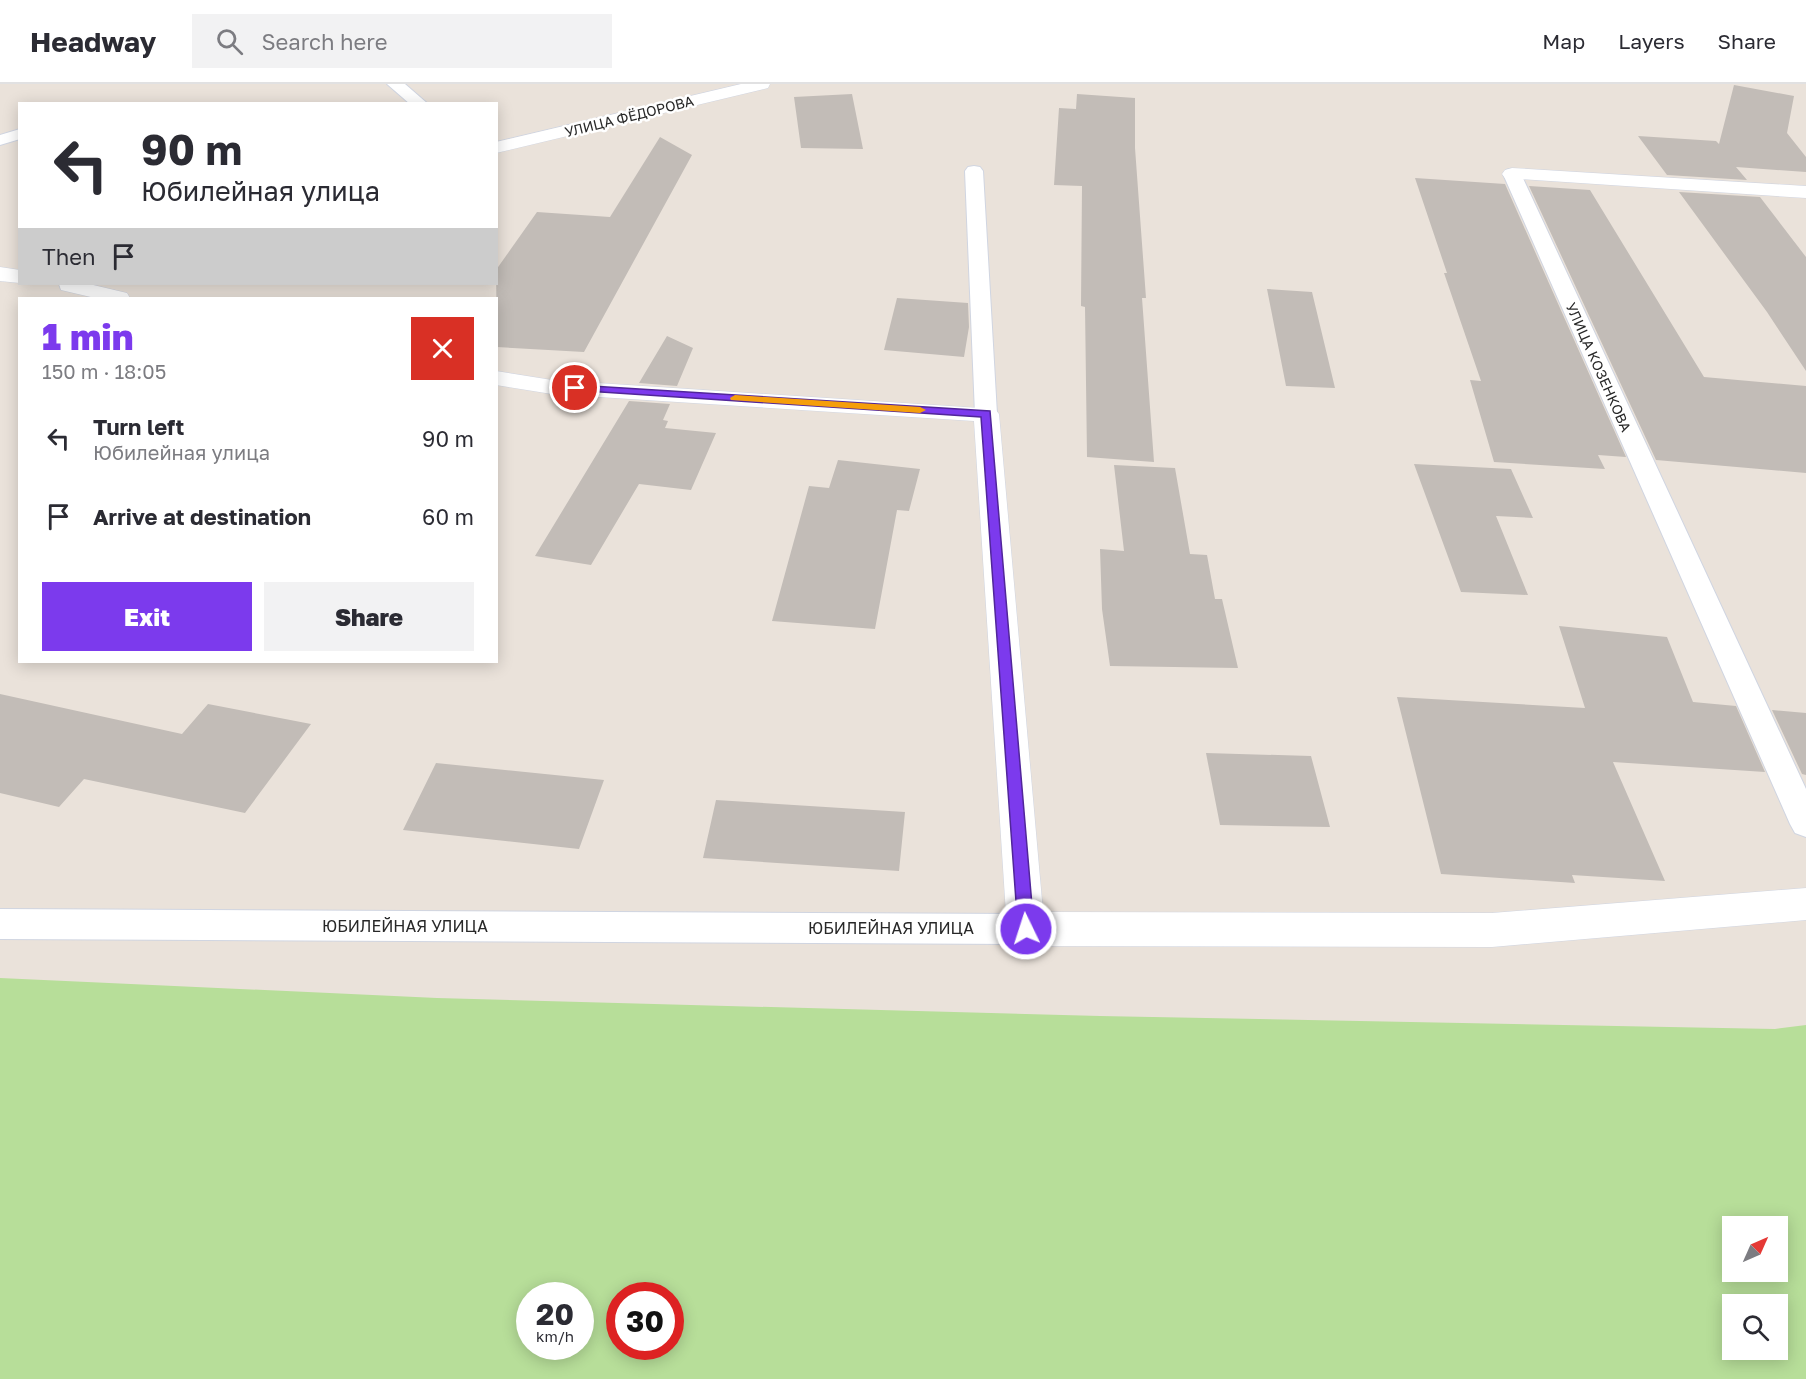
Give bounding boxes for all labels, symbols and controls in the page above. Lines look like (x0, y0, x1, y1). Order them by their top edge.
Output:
search box (192, 14, 612, 68)
text: Headway (30, 25, 156, 58)
icon: search (213, 25, 246, 58)
text: Search here (261, 28, 387, 55)
text: Map (1542, 28, 1585, 54)
text: Layers (1618, 28, 1685, 54)
text: Share (1718, 28, 1776, 54)
street label: УЛИЦА ФЁДОРОВА (563, 92, 696, 140)
text: 90 m (141, 124, 242, 174)
icon: left (42, 126, 120, 204)
text: Юбилейная улица (141, 175, 380, 207)
icon: arrive (107, 240, 140, 273)
text: Then (42, 243, 95, 270)
street label: УЛИЦА КОЗЕНКОВА (1563, 300, 1635, 435)
text: 1 min (42, 315, 133, 358)
button: close (411, 317, 474, 380)
text: 150 m · 18:05 (42, 359, 166, 383)
pin (549, 362, 600, 413)
icon: arrive (558, 371, 591, 404)
text: Turn left (93, 413, 184, 440)
icon: left (42, 422, 75, 455)
text: 90 m (422, 425, 474, 452)
text: Юбилейная улица (93, 440, 270, 464)
icon: arrive (42, 500, 75, 533)
text: Arrive at destination (93, 503, 311, 530)
text: 60 m (422, 503, 474, 530)
button: Exit (42, 582, 252, 651)
button: Share (264, 582, 474, 651)
position arrow (994, 897, 1058, 961)
street label: ЮБИЛЕЙНАЯ УЛИЦА (322, 916, 488, 936)
street label: ЮБИЛЕЙНАЯ УЛИЦА (808, 918, 974, 938)
north arrow (1722, 1216, 1788, 1282)
map controls (1722, 1216, 1788, 1360)
speed limit sign: 30 (606, 1282, 684, 1360)
button: search (1722, 1294, 1788, 1360)
text: 20 (536, 1296, 574, 1332)
text: km/h (536, 1327, 574, 1345)

